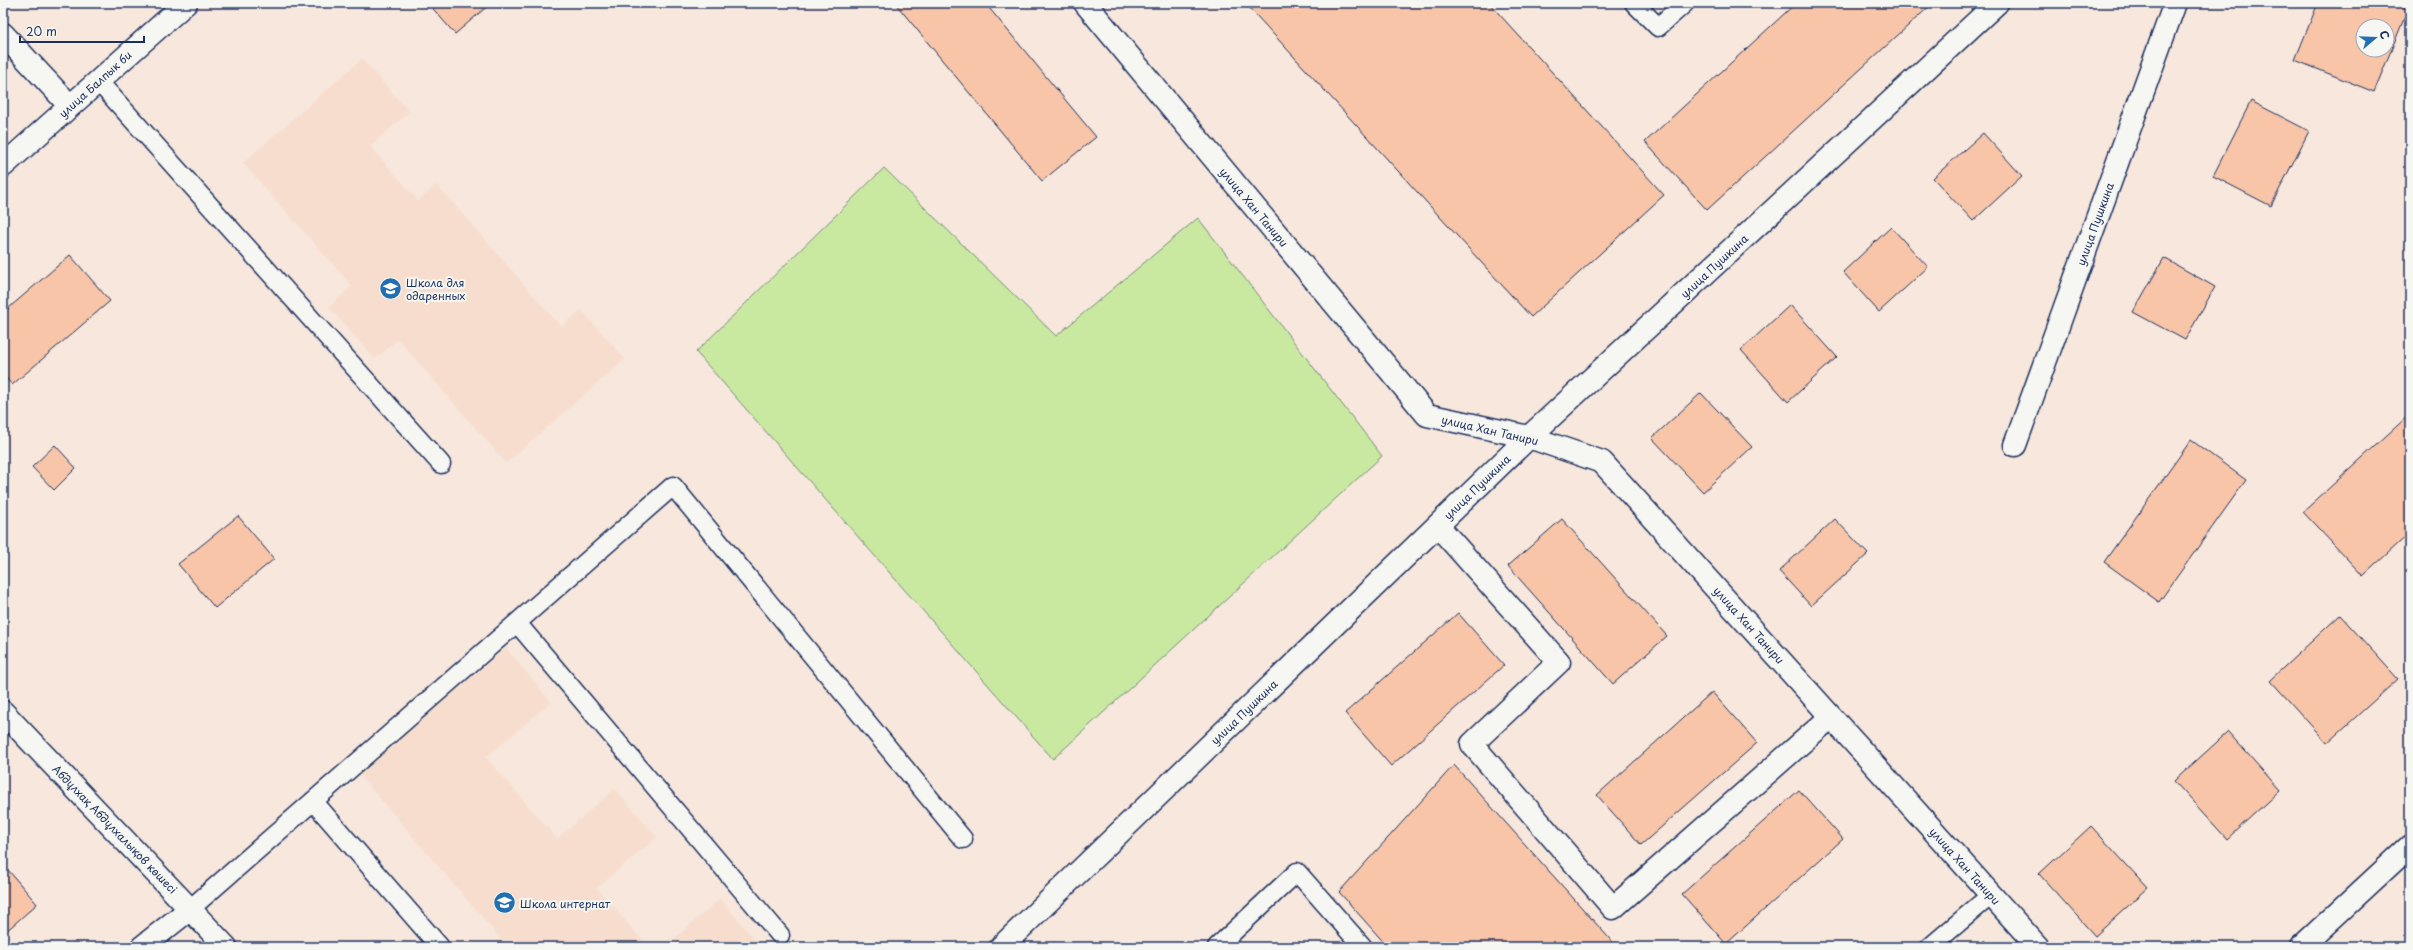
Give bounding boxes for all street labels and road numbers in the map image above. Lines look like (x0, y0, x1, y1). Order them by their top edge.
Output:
street label: улица Балпык би (55, 47, 135, 121)
street label: улица Хан Танири (1216, 164, 1292, 250)
street label: улица Пушкина (2072, 180, 2118, 268)
street label: улица Пушкина (1676, 230, 1752, 302)
street label: улица Хан Танири (1440, 411, 1540, 449)
street label: улица Пушкина (1440, 451, 1514, 523)
street label: улица Хан Танири (1710, 582, 1788, 668)
street label: улица Пушкина (1207, 676, 1281, 748)
street label: Абдұлхақ Абдұлхалықов көшесі (49, 761, 181, 897)
street label: улица Хан Танири (1926, 823, 2004, 909)

